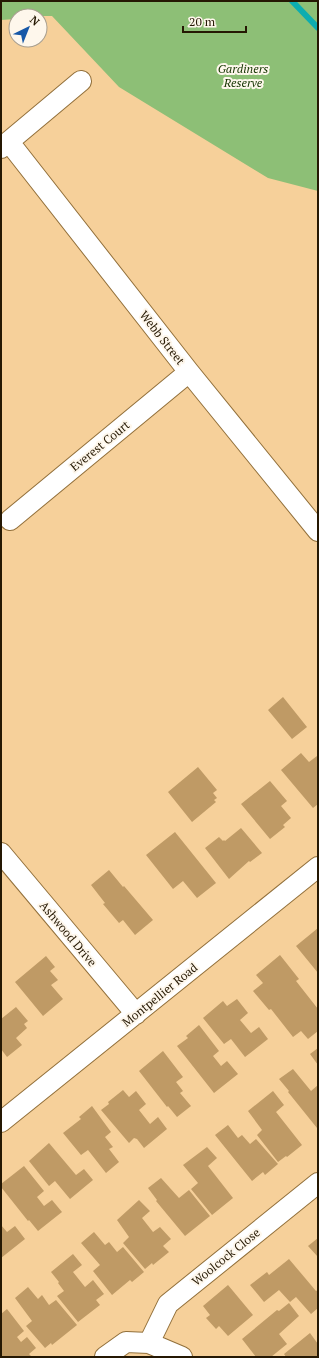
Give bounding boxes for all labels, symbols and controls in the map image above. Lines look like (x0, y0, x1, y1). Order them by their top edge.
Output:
north arrow (8, 8, 48, 48)
scale bar (183, 8, 246, 34)
text: N (27, 13, 43, 29)
text: 20 m (189, 14, 216, 29)
park label: Gardiners Reserve (218, 61, 268, 90)
street label: Webb Street (137, 308, 188, 368)
street label: Everest Court (67, 417, 133, 474)
street label: Ashwood Drive (37, 898, 100, 969)
street label: Montpellier Road (119, 959, 201, 1030)
street label: Woolcock Close (189, 1225, 263, 1289)

